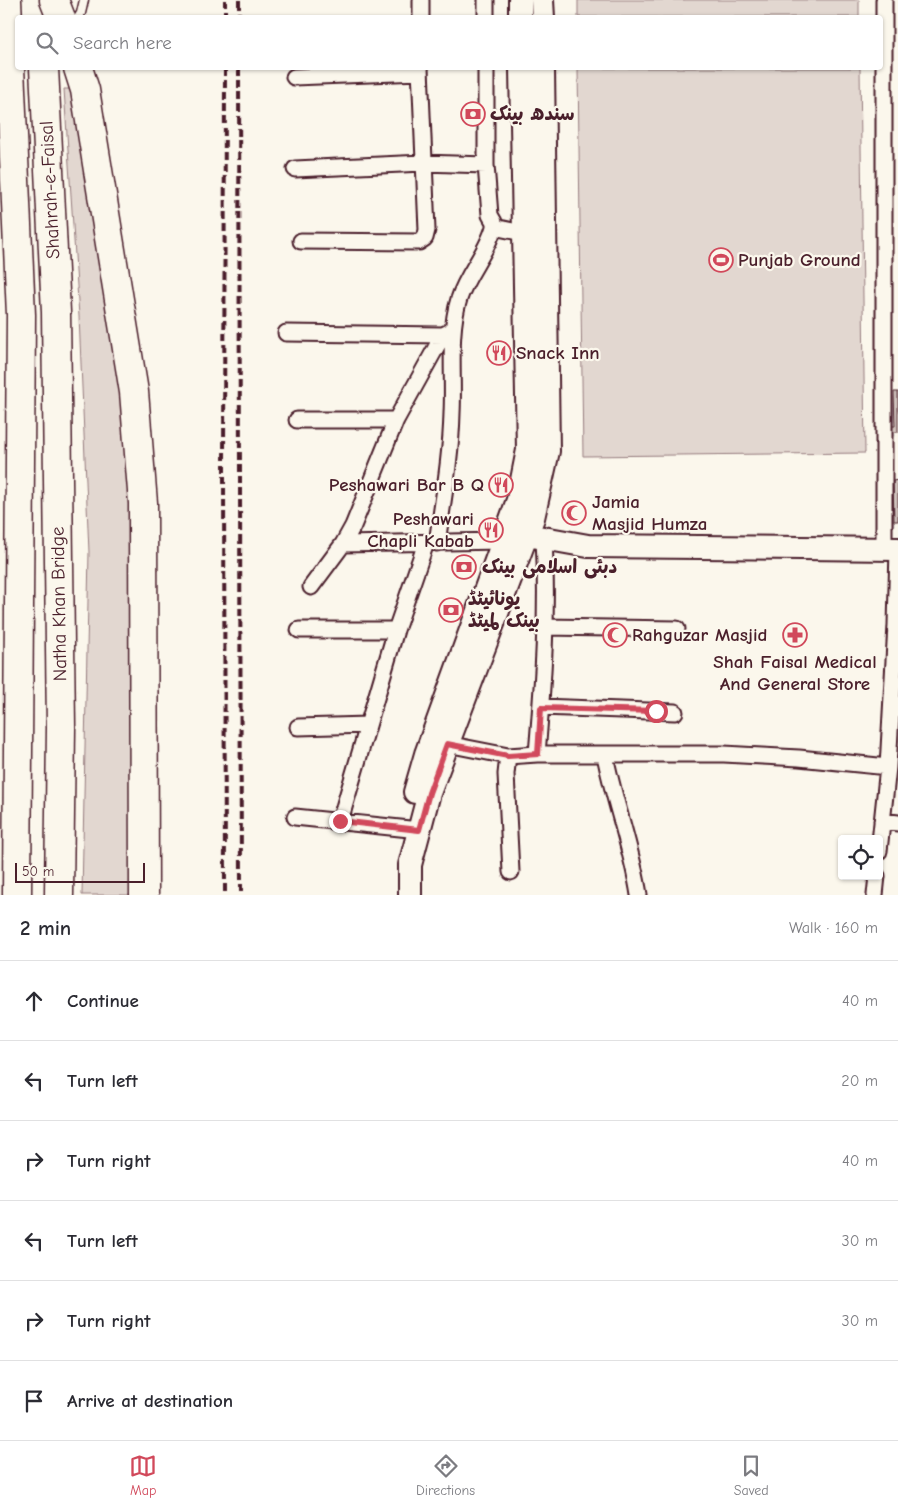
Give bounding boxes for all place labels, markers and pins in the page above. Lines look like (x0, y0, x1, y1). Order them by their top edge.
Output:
bank icon: سندھ بینک (460, 101, 486, 127)
place label: سندھ بینک (490, 103, 575, 126)
sports icon: Punjab Ground (708, 247, 734, 273)
place label: Punjab Ground (738, 249, 861, 271)
restaurant icon: Snack Inn (486, 340, 512, 366)
place label: Snack Inn (516, 342, 600, 364)
restaurant icon: Peshawari Bar B Q (488, 472, 514, 498)
place label: Peshawari Bar B Q (329, 474, 484, 496)
place label: Jamia Masjid Humza (592, 491, 707, 535)
mosque icon: Jamia Masjid Humza (561, 500, 587, 526)
place label: Peshawari Chapli Kabab (367, 508, 474, 552)
restaurant icon: Peshawari Chapli Kabab (478, 517, 504, 543)
bank icon: دبئی اسلامی بینک (451, 554, 477, 580)
place label: دبئی اسلامی بینک (482, 556, 617, 579)
place label: یونائیٹڈ بینک لمیٹڈ (468, 588, 540, 633)
bank icon: یونائیٹڈ بینک لمیٹڈ (438, 597, 464, 623)
mosque icon: Rahguzar Masjid (602, 622, 628, 648)
pharmacy icon: Shah Faisal Medical And General Store (782, 622, 808, 648)
place label: Rahguzar Masjid (632, 624, 767, 646)
place label: Shah Faisal Medical And General Store (713, 651, 877, 695)

